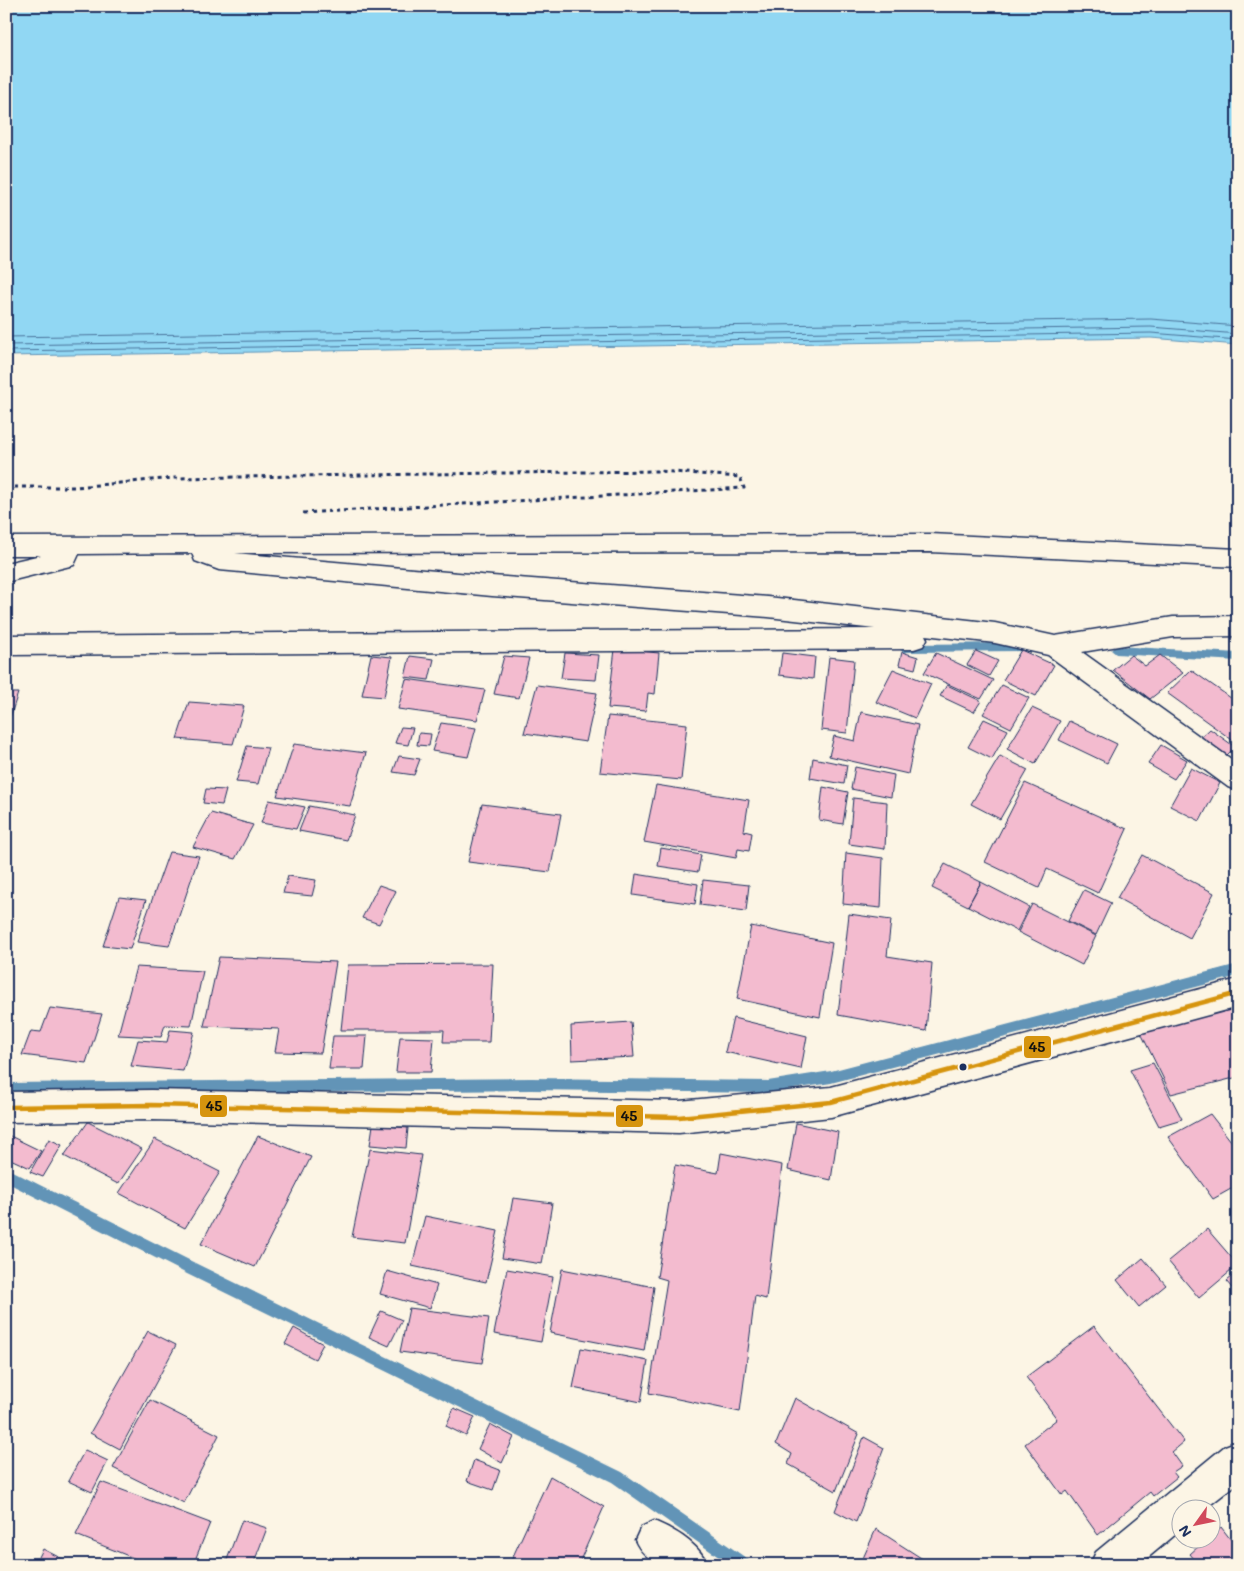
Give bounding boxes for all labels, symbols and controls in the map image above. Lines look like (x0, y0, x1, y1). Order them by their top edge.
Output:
line badge: 45 (1023, 1035, 1052, 1059)
text: 45 (1028, 1037, 1046, 1056)
unlabelled marker (958, 1062, 968, 1072)
line badge: 45 (199, 1094, 228, 1118)
text: 45 (205, 1096, 223, 1115)
line badge: 45 (615, 1104, 644, 1128)
text: 45 (620, 1106, 638, 1125)
north arrow (1172, 1498, 1222, 1548)
text: N (1174, 1522, 1196, 1541)

